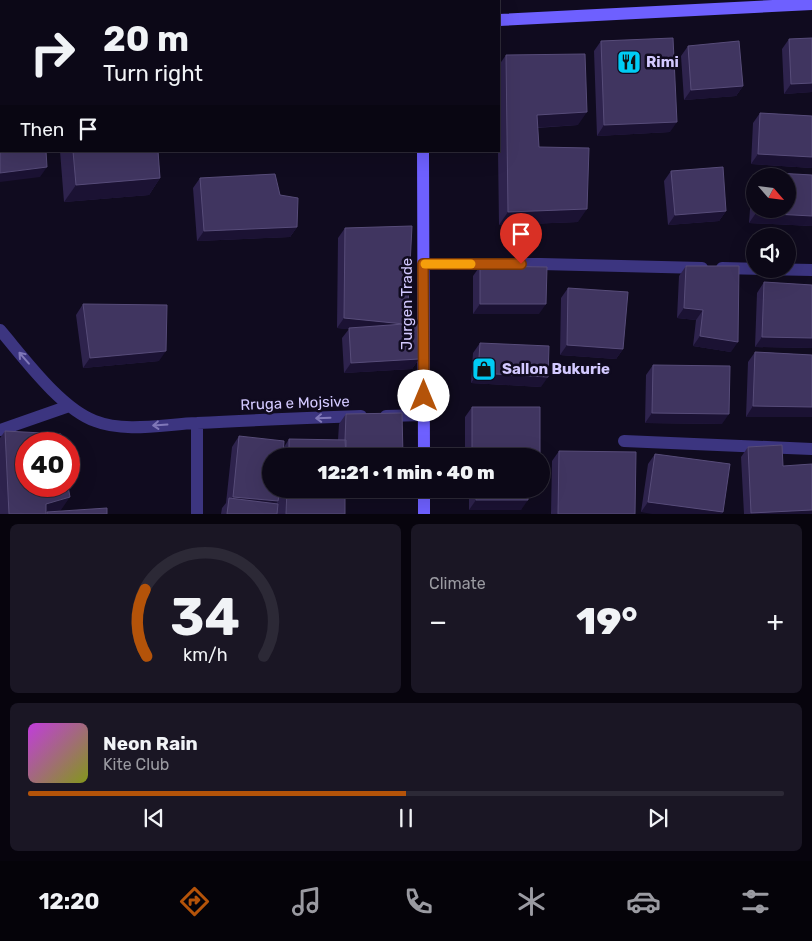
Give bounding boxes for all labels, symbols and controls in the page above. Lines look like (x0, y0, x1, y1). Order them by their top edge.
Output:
text: 20 m (103, 18, 189, 60)
icon: right (20, 20, 85, 85)
restaurant icon: Rimi (616, 49, 642, 75)
place label: Rimi (646, 53, 679, 71)
text: Turn right (103, 60, 203, 87)
icon: arrive (74, 115, 102, 143)
text: Then (20, 118, 64, 141)
north arrow (746, 168, 796, 218)
map controls (746, 168, 796, 278)
pin (500, 213, 542, 264)
icon: arrive (507, 220, 535, 248)
button: sound (746, 228, 796, 278)
street label: Jurgen Trade (398, 258, 416, 350)
one-way arrow (18, 351, 30, 364)
shop icon: Sallon Bukurie (471, 356, 497, 382)
place label: Sallon Bukurie (502, 360, 610, 378)
position arrow (397, 369, 449, 421)
street label: Rruga e Mojsive (240, 392, 350, 414)
one-way arrow (315, 413, 331, 422)
one-way arrow (153, 420, 169, 430)
speed limit sign: 40 (15, 432, 80, 497)
text: 12:21 · 1 min · 40 m (317, 461, 495, 484)
text: Climate (429, 574, 486, 593)
text: 34 (171, 586, 240, 648)
text: 19° (576, 598, 637, 644)
text: − (429, 605, 447, 638)
text: + (767, 605, 784, 638)
text: km/h (183, 644, 228, 665)
text: Neon Rain (103, 732, 198, 755)
text: Kite Club (103, 755, 169, 774)
icon: previous (140, 804, 168, 832)
icon: pause (392, 804, 420, 832)
icon: next (644, 804, 672, 832)
icon: directions (177, 884, 212, 919)
icon: music (289, 884, 324, 919)
icon: phone (401, 884, 436, 919)
icon: climate (514, 884, 549, 919)
icon: car (626, 884, 661, 919)
icon: filters (738, 884, 773, 919)
text: 12:20 (39, 888, 100, 915)

